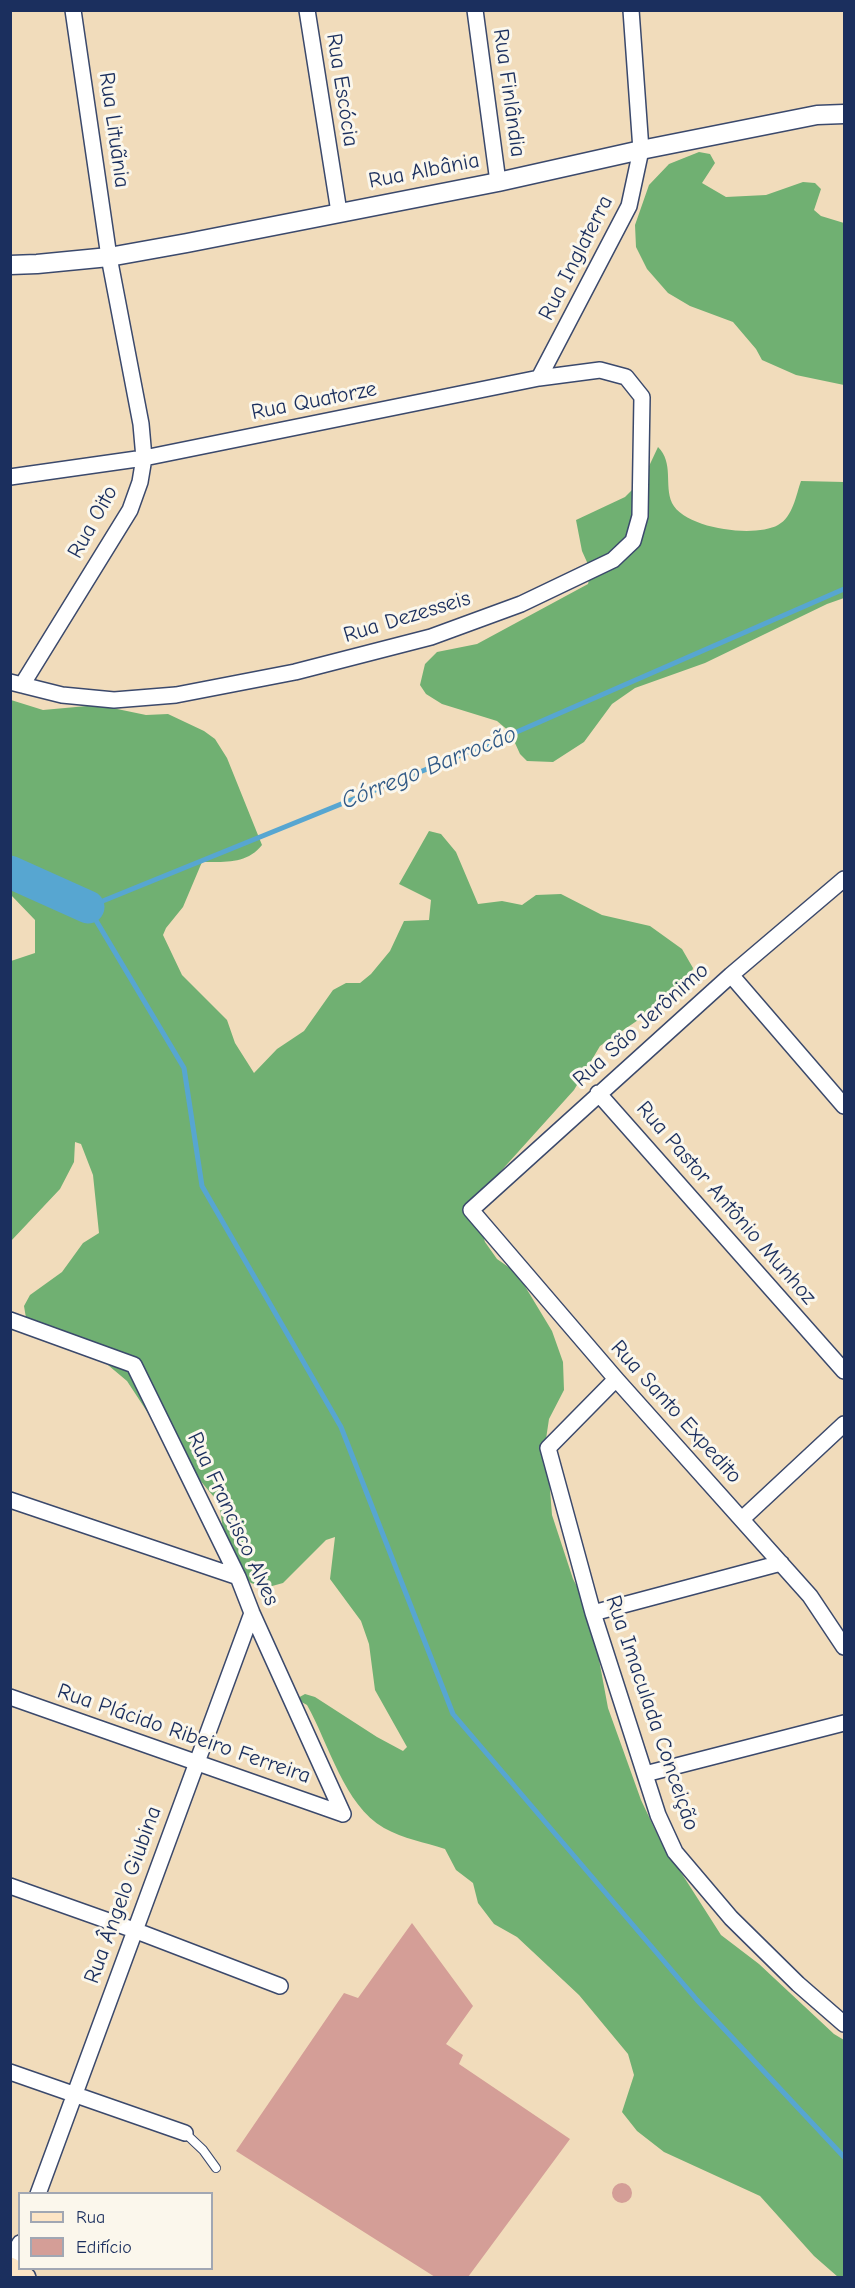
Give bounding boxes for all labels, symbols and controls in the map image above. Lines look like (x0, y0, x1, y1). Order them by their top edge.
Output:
street label: Rua Finlândia (487, 27, 531, 159)
street label: Rua Escócia (320, 31, 364, 149)
street label: Rua Lituãnia (93, 71, 135, 189)
street label: Rua Albânia (366, 147, 482, 195)
street label: Rua Inglaterra (533, 191, 619, 325)
street label: Rua Quatorze (249, 376, 379, 426)
street label: Rua Oito (62, 481, 124, 563)
street label: Rua Dezesseis (340, 585, 474, 649)
water label: Córrego Barrocão (337, 720, 521, 816)
street label: Rua São Jerônimo (568, 957, 714, 1093)
street label: Rua Pastor Antônio Munhoz (630, 1096, 822, 1310)
street label: Rua Santo Expedito (605, 1335, 747, 1489)
street label: Rua Francisco Alves (181, 1428, 285, 1610)
street label: Rua Imaculada Conceição (599, 1592, 705, 1834)
street label: Rua Plácido Ribeiro Ferreira (54, 1678, 314, 1790)
street label: Rua Ângelo Giubina (79, 1803, 167, 1987)
legend (18, 2192, 213, 2270)
text: Rua (76, 2207, 105, 2228)
text: Edifício (76, 2237, 132, 2258)

